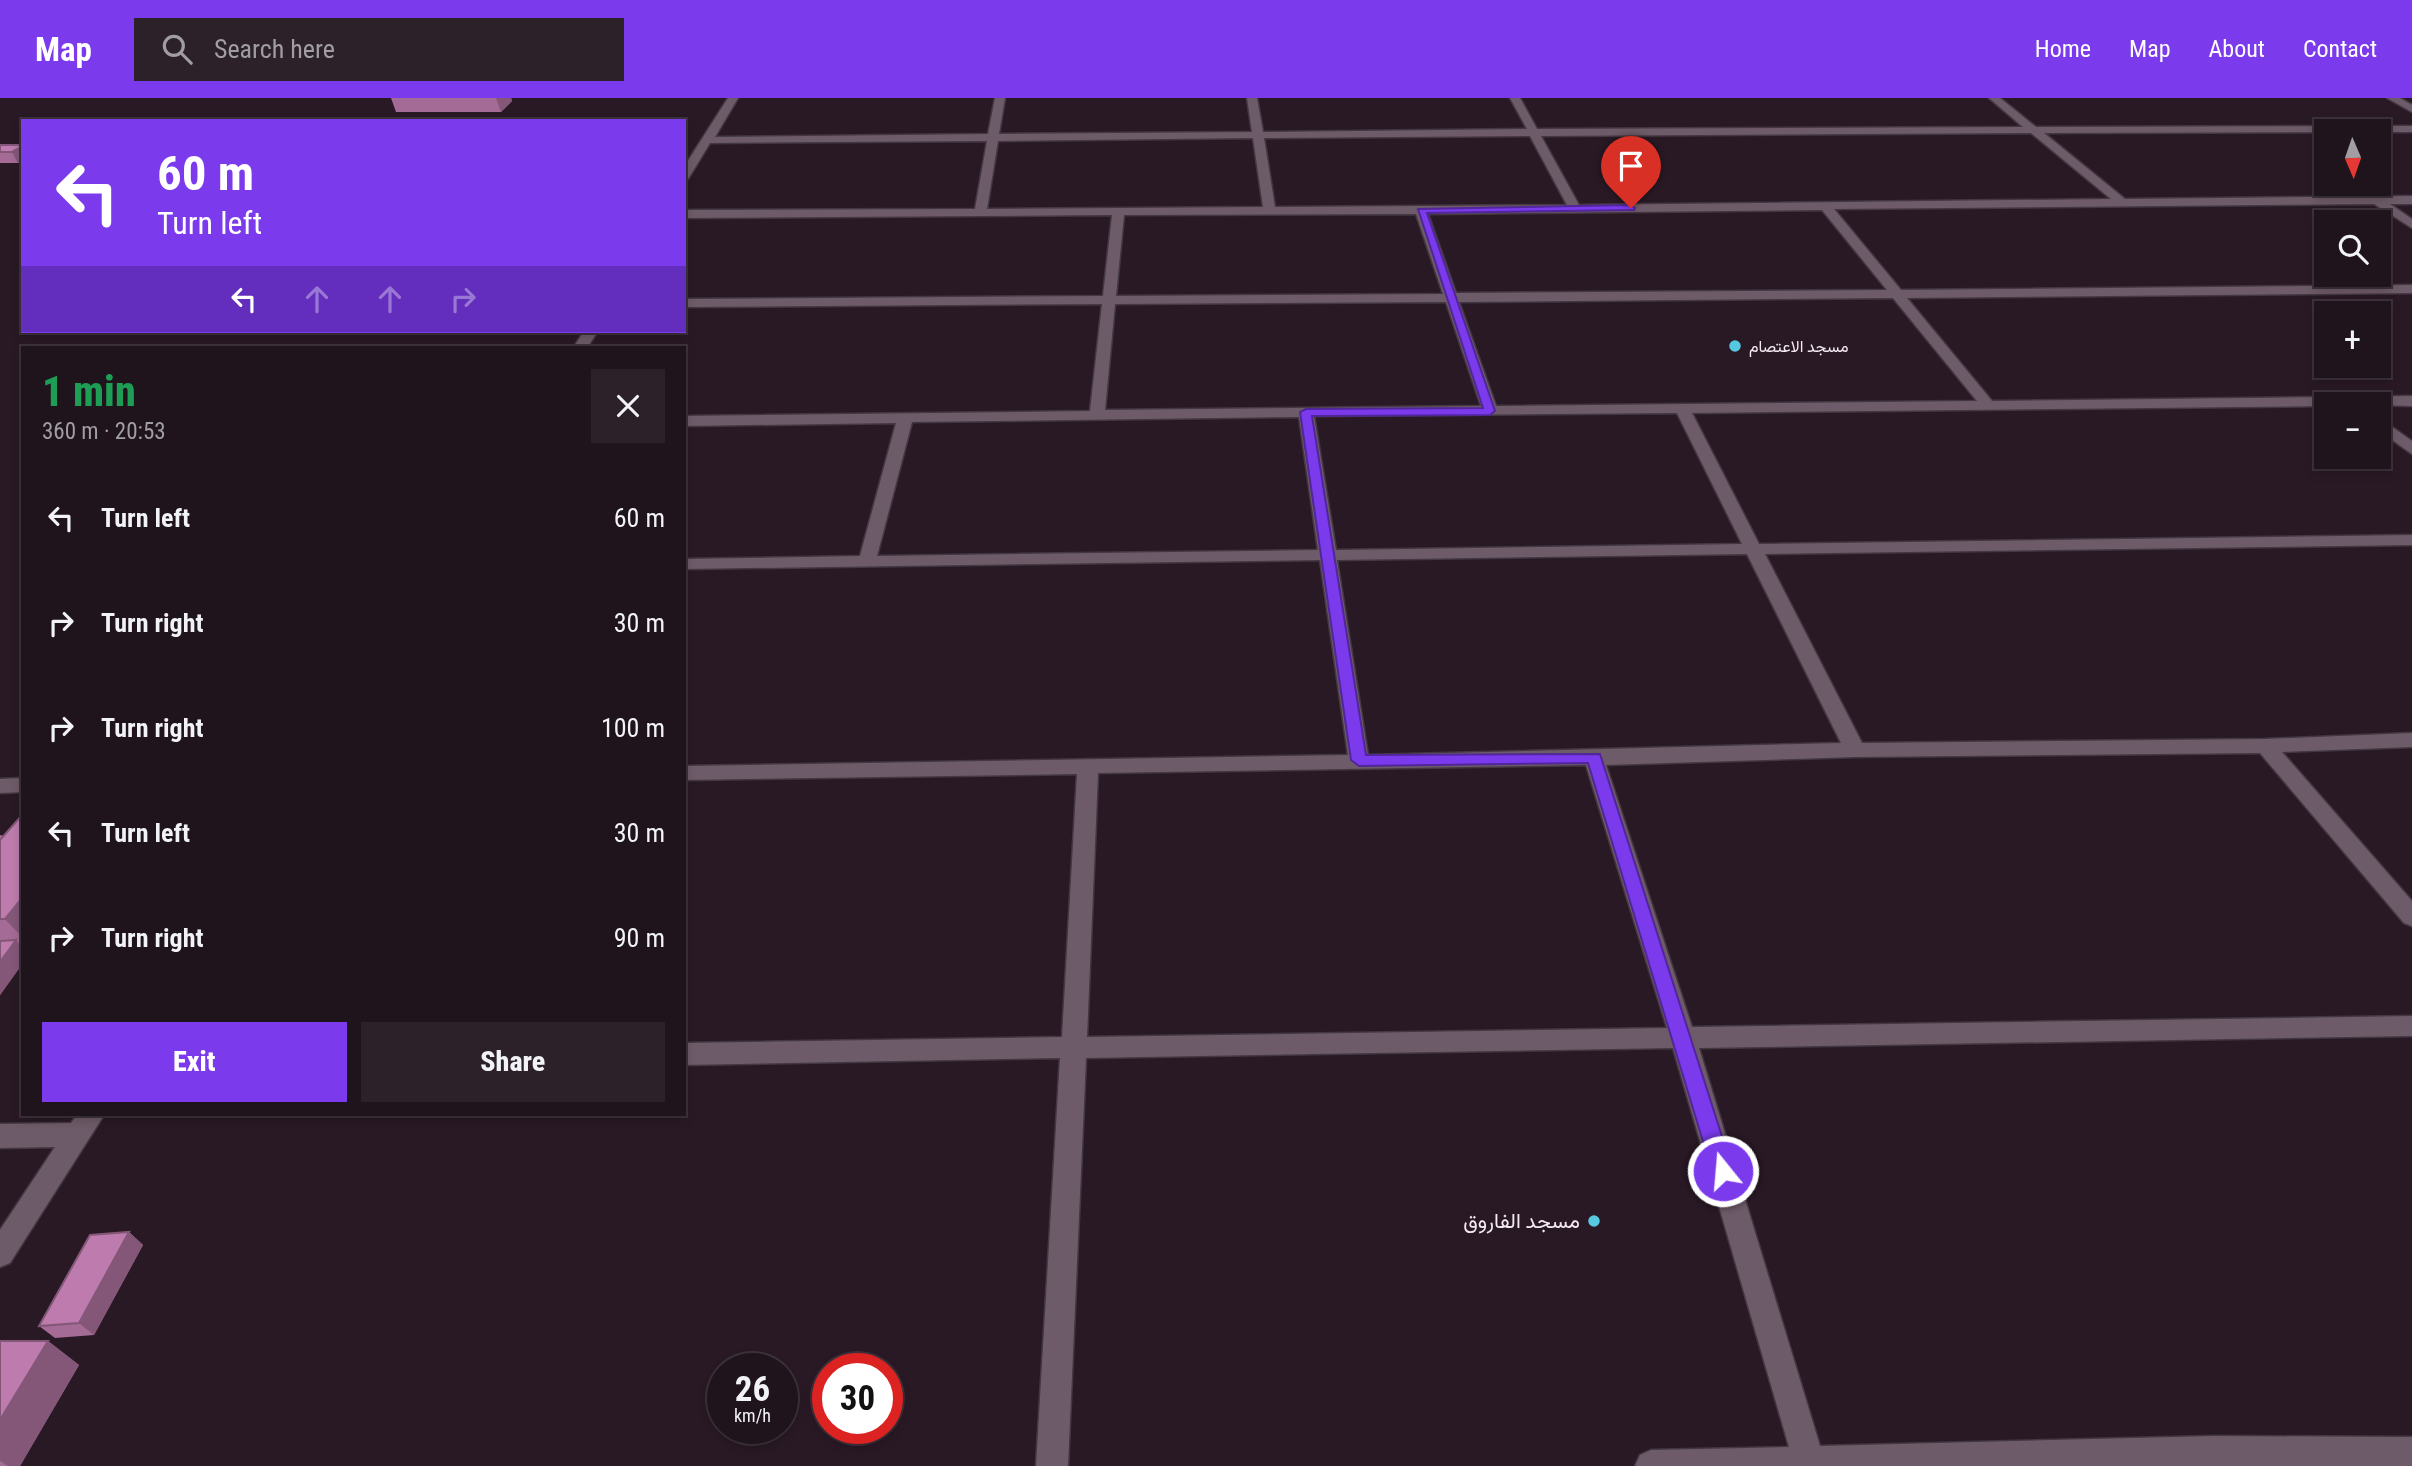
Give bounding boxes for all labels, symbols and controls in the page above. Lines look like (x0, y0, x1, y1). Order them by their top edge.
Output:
search box (134, 18, 624, 81)
text: Map (35, 30, 92, 69)
icon: search (158, 30, 196, 68)
text: Search here (214, 34, 335, 64)
text: Home (2035, 35, 2091, 63)
text: Map (2129, 35, 2171, 63)
text: About (2209, 35, 2265, 63)
text: Contact (2303, 35, 2377, 63)
north arrow (2314, 119, 2390, 196)
map controls (2314, 119, 2391, 469)
pin (1601, 136, 1661, 208)
text: 60 m (157, 145, 254, 202)
icon: left (42, 147, 133, 238)
icon: arrive (1612, 147, 1650, 185)
text: Turn left (157, 204, 262, 242)
button: search (2314, 210, 2391, 287)
icon: left (225, 280, 263, 318)
icon: ahead (298, 280, 336, 318)
icon: ahead (371, 280, 409, 318)
icon: right (444, 280, 482, 318)
button: + (2314, 301, 2391, 378)
place label: مسجد الاعتصام (1749, 337, 1848, 357)
marker: مسجد الاعتصام (1727, 338, 1743, 354)
text: 1 min (42, 367, 136, 416)
button: close (591, 369, 665, 443)
button: − (2314, 392, 2391, 469)
text: 360 m · 20:53 (42, 418, 166, 445)
icon: left (42, 499, 80, 537)
text: Turn left (101, 503, 190, 533)
text: 60 m (614, 503, 665, 533)
icon: right (42, 604, 80, 642)
text: Turn right (101, 608, 203, 638)
text: 30 m (614, 608, 665, 638)
icon: right (42, 709, 80, 747)
text: Turn right (101, 713, 203, 743)
text: 100 m (601, 713, 665, 743)
icon: left (42, 814, 80, 852)
text: Turn left (101, 818, 190, 848)
text: 30 m (614, 818, 665, 848)
icon: right (42, 919, 80, 957)
text: Turn right (101, 923, 203, 953)
text: 90 m (614, 923, 665, 953)
button: Exit (42, 1022, 347, 1102)
button: Share (361, 1022, 665, 1102)
position arrow (1686, 1134, 1760, 1208)
place label: مسجد الفاروق (1463, 1209, 1580, 1234)
marker: مسجد الفاروق (1586, 1213, 1602, 1229)
speed limit sign: 30 (812, 1353, 903, 1444)
text: 26 (735, 1369, 770, 1410)
text: km/h (734, 1405, 771, 1426)

